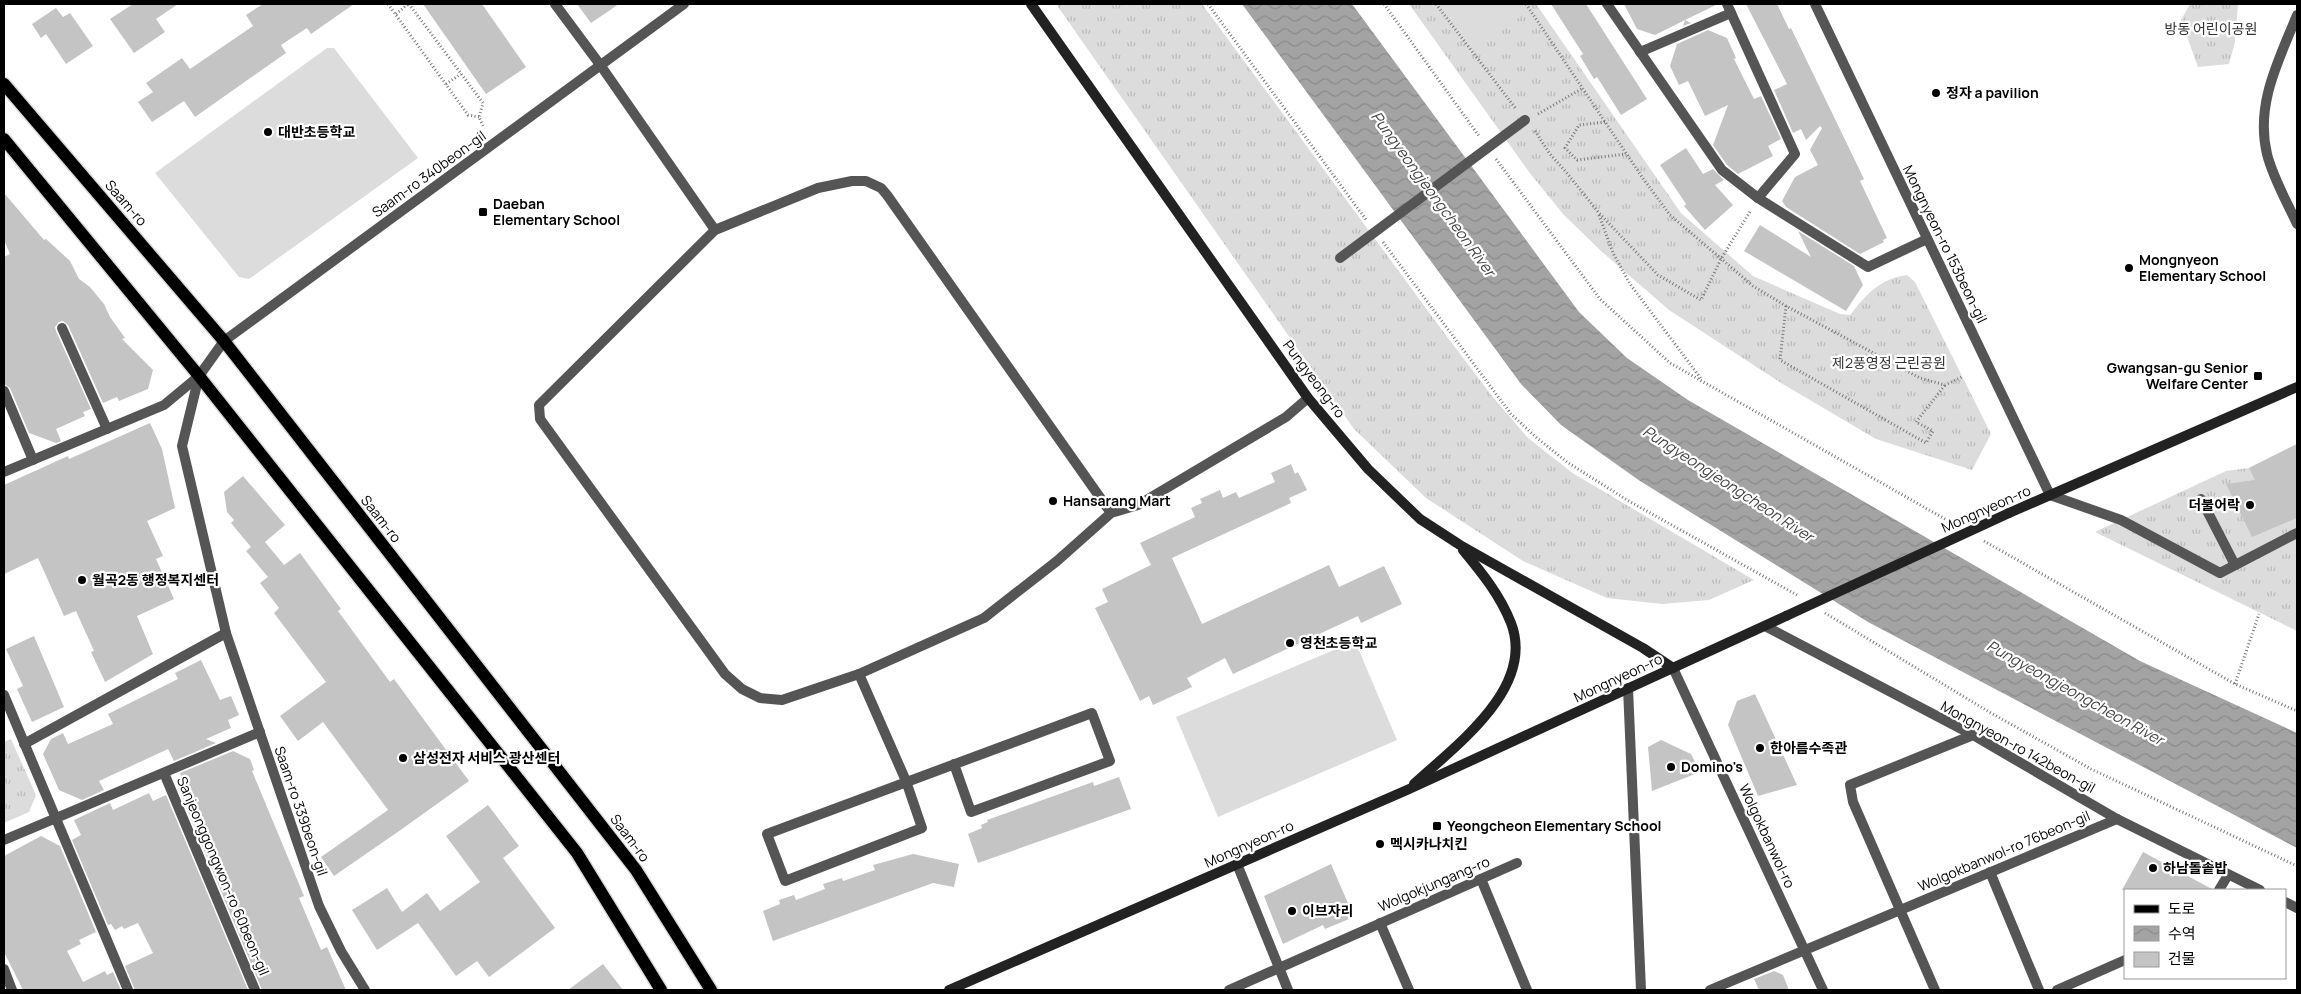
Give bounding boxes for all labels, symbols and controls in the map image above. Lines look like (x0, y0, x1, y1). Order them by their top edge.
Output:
park label: 방동 어린이공원 (2165, 19, 2257, 38)
place label: 정자 a pavilion (1946, 83, 2039, 102)
marker: 정자 a pavilion (1930, 87, 1942, 99)
water label: Pungyeongjeongcheon River (1366, 107, 1502, 283)
place label: 대반초등학교 (278, 122, 355, 141)
marker: 대반초등학교 (262, 126, 274, 138)
street label: Saam-ro 340beon-gil (368, 126, 489, 221)
street label: Mongnyeon-ro 153beon-gil (1899, 162, 1992, 326)
street label: Saam-ro (101, 176, 152, 230)
place label: Daeban Elementary School (493, 194, 620, 229)
marker: Daeban Elementary School (477, 206, 489, 218)
place label: Mongnyeon Elementary School (2139, 250, 2266, 285)
marker: Mongnyeon Elementary School (2123, 262, 2135, 274)
street label: Pungyeong-ro (1279, 336, 1350, 421)
park label: 제2풍영정 근린공원 (1832, 353, 1946, 372)
place label: Gwangsan-gu Senior Welfare Center (2107, 358, 2248, 393)
marker: Gwangsan-gu Senior Welfare Center (2252, 370, 2264, 382)
water label: Pungyeongjeongcheon River (1639, 421, 1820, 548)
street label: Mongnyeon-ro (1938, 480, 2033, 537)
street label: Saam-ro (357, 491, 406, 546)
place label: Hansarang Mart (1063, 491, 1171, 510)
marker: Hansarang Mart (1047, 495, 1059, 507)
place label: 더불어락 (2188, 495, 2240, 514)
marker: 더불어락 (2244, 499, 2256, 511)
place label: 월곡2동 행정복지센터 (92, 570, 219, 589)
marker: 월곡2동 행정복지센터 (76, 574, 88, 586)
place label: 영천초등학교 (1300, 633, 1377, 652)
water label: Pungyeongjeongcheon River (1983, 635, 2170, 751)
marker: 영천초등학교 (1284, 637, 1296, 649)
street label: Mongnyeon-ro (1570, 649, 1665, 706)
street label: Mongnyeon-ro 142beon-gil (1938, 696, 2099, 797)
place label: 한아름수족관 (1770, 738, 1847, 757)
marker: 한아름수족관 (1754, 742, 1766, 754)
street label: Saam-ro 339beon-gil (270, 744, 333, 878)
place label: 삼성전자 서비스 광산센터 (413, 748, 560, 767)
marker: 삼성전자 서비스 광산센터 (397, 752, 409, 764)
place label: Domino's (1681, 757, 1743, 776)
marker: Domino's (1665, 761, 1677, 773)
street label: Sanjeonggongwon-ro 60beon-gil (173, 773, 274, 978)
street label: Wolgokbanwol-ro (1735, 781, 1800, 891)
street label: Wolgokbanwol-ro 76beon-gil (1915, 806, 2093, 895)
street label: Saam-ro (606, 810, 655, 865)
street label: Mongnyeon-ro (1201, 815, 1296, 872)
place label: Yeongcheon Elementary School (1447, 816, 1662, 835)
marker: Yeongcheon Elementary School (1431, 820, 1443, 832)
place label: 멕시카나치킨 (1390, 834, 1467, 853)
marker: 멕시카나치킨 (1374, 838, 1386, 850)
street label: Wolgokjungang-ro (1375, 852, 1492, 916)
place label: 하남돌솥밥 (2163, 858, 2228, 877)
marker: 하남돌솥밥 (2147, 862, 2159, 874)
legend (2124, 889, 2286, 979)
text: 도로 (2168, 898, 2196, 919)
place label: 이브자리 (1302, 901, 1354, 920)
marker: 이브자리 (1286, 905, 1298, 917)
text: 수역 (2168, 923, 2196, 944)
text: 건물 (2168, 948, 2196, 969)

